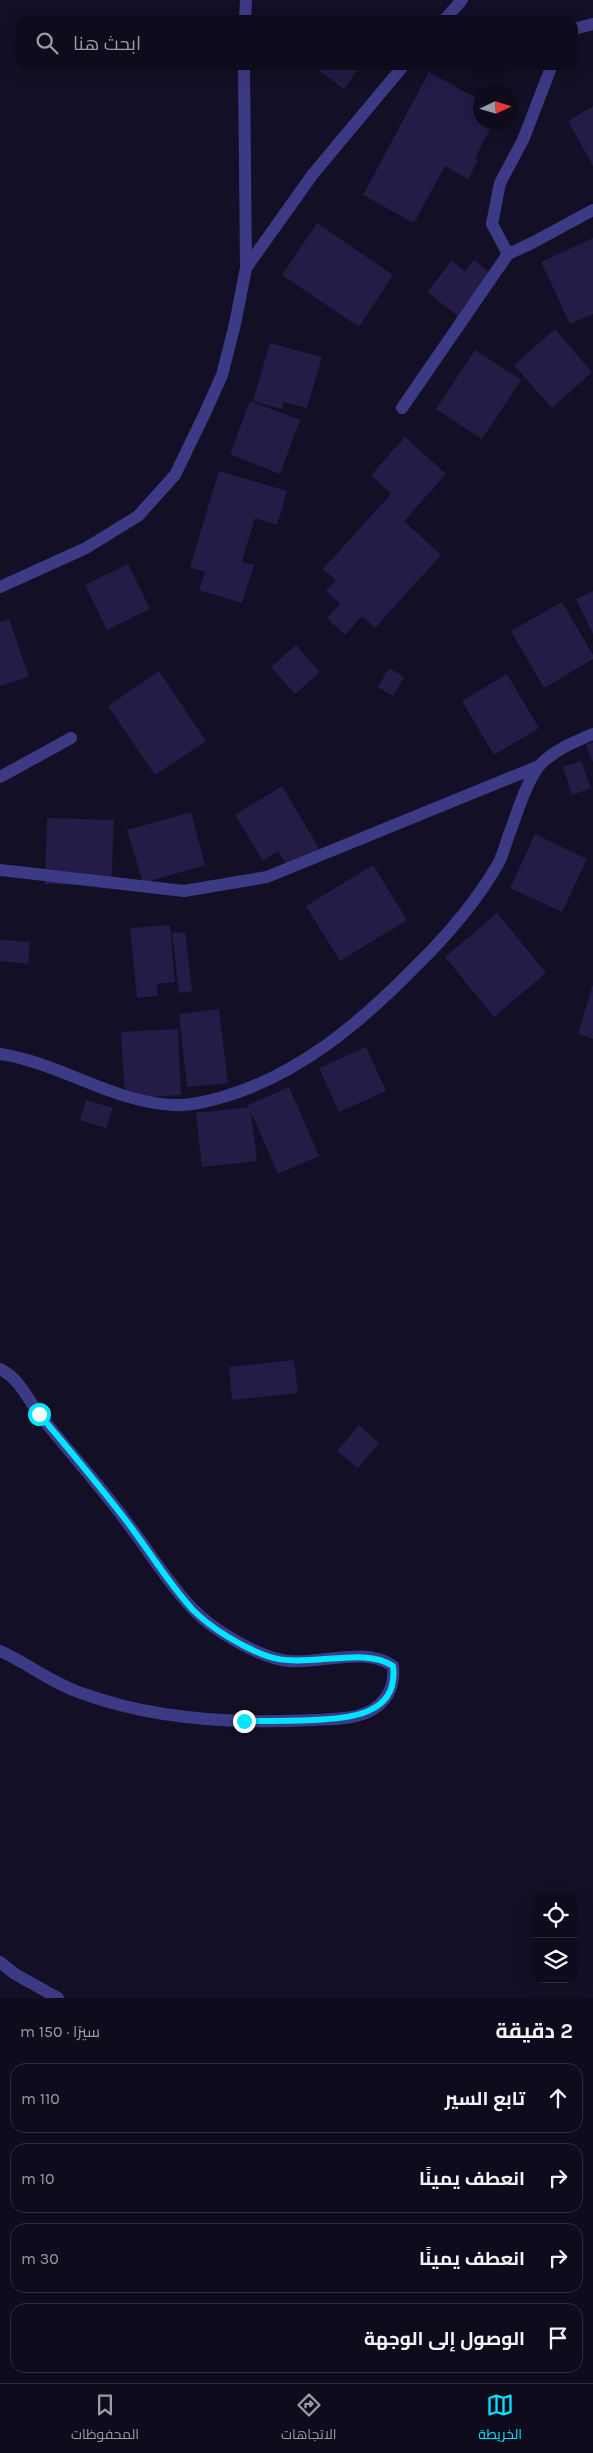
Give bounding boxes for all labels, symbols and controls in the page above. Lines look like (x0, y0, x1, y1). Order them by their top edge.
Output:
search box (15, 15, 578, 70)
icon: search (33, 29, 61, 57)
text: ابحث هنا (73, 33, 141, 55)
north arrow (473, 85, 518, 130)
route start (28, 1403, 51, 1426)
route end (233, 1710, 256, 1733)
map controls (533, 1893, 578, 1983)
button: locate (533, 1893, 578, 1938)
button: layers (533, 1938, 578, 1983)
text: 2 دقيقة (496, 2019, 573, 2043)
text: سيرًا · 150 m (20, 2022, 100, 2041)
icon: ahead (544, 2084, 572, 2112)
text: تابع السير (445, 2088, 525, 2110)
text: 110 m (21, 2089, 60, 2108)
icon: right (544, 2164, 572, 2192)
text: انعطف يمينًا (419, 2168, 525, 2190)
text: 10 m (21, 2169, 55, 2188)
icon: right (544, 2244, 572, 2272)
text: انعطف يمينًا (419, 2248, 525, 2270)
text: 30 m (21, 2249, 59, 2268)
icon: arrive (544, 2324, 572, 2352)
text: الوصول إلى الوجهة (364, 2328, 525, 2350)
tab: المحفوظات (71, 2391, 139, 2447)
tab: الاتجاهات (281, 2391, 336, 2447)
tab: الخريطة (478, 2391, 522, 2447)

